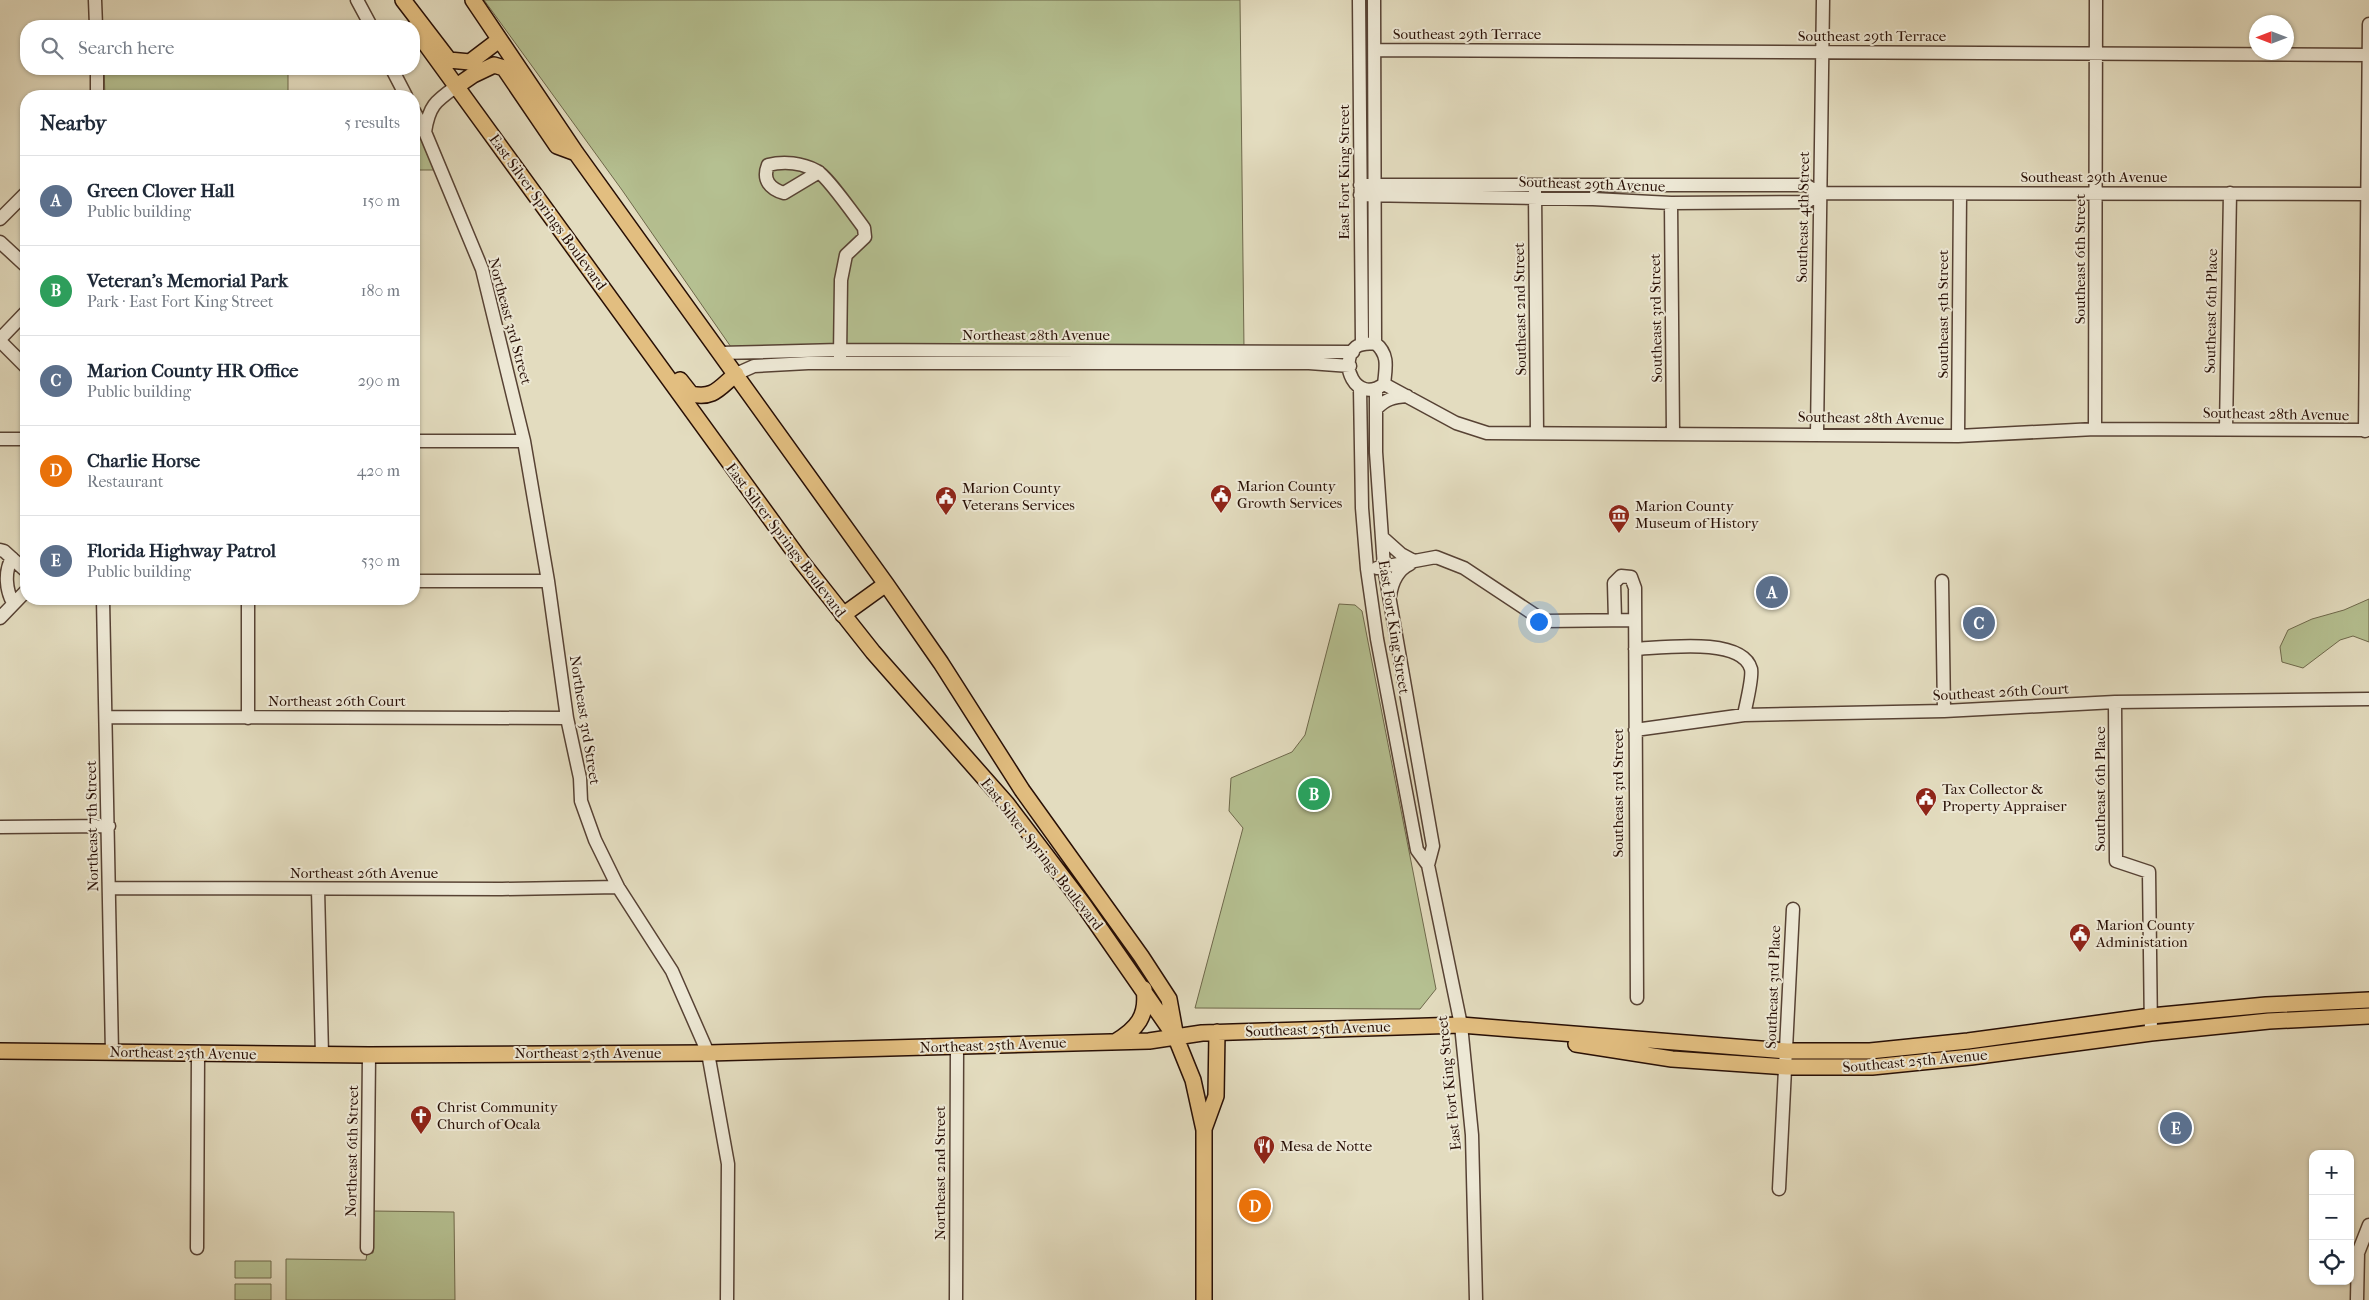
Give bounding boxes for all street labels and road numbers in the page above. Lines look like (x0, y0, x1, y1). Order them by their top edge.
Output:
street label: Southeast 29th Terrace (1393, 25, 1542, 43)
street label: Southeast 29th Terrace (1798, 27, 1947, 45)
street label: East Fort King Street (1335, 104, 1353, 240)
street label: East Silver Springs Boulevard (485, 131, 611, 294)
street label: Southeast 4th Street (1793, 151, 1813, 283)
street label: Southeast 29th Avenue (2021, 168, 2168, 186)
street label: Southeast 29th Avenue (1518, 172, 1666, 196)
street label: Southeast 6th Street (2071, 193, 2089, 324)
street label: Southeast 2nd Street (1510, 242, 1530, 376)
street label: Southeast 6th Place (2201, 248, 2221, 374)
street label: Southeast 5th Street (1934, 249, 1952, 378)
street label: Southeast 3rd Street (1646, 253, 1666, 383)
street label: Northeast 3rd Street (484, 256, 536, 387)
street label: Northeast 28th Avenue (962, 326, 1111, 344)
street label: Southeast 28th Avenue (2203, 404, 2350, 424)
street label: Southeast 28th Avenue (1798, 408, 1945, 428)
street label: East Silver Springs Boulevard (722, 459, 850, 621)
street label: East Fort King Street (1375, 559, 1414, 696)
street label: Northeast 3rd Street (566, 654, 604, 787)
street label: Southeast 26th Court (1932, 679, 2070, 705)
street label: Northeast 26th Court (268, 692, 407, 710)
street label: Southeast 6th Place (2091, 726, 2109, 852)
street label: Southeast 3rd Street (1609, 728, 1627, 858)
street label: Northeast 7th Street (82, 760, 102, 892)
street label: East Silver Springs Boulevard (977, 774, 1108, 934)
street label: Northeast 26th Avenue (290, 864, 439, 882)
street label: Southeast 3rd Place (1762, 924, 1784, 1049)
street label: East Fort King Street (1433, 1014, 1465, 1151)
street label: Southeast 25th Avenue (1245, 1017, 1392, 1041)
street label: Northeast 25th Avenue (919, 1033, 1067, 1057)
street label: Northeast 25th Avenue (109, 1043, 257, 1063)
street label: Northeast 25th Avenue (515, 1044, 662, 1062)
street label: Southeast 25th Avenue (1842, 1046, 1989, 1076)
street label: Northeast 6th Street (342, 1084, 362, 1217)
street label: Northeast 2nd Street (931, 1105, 949, 1240)

